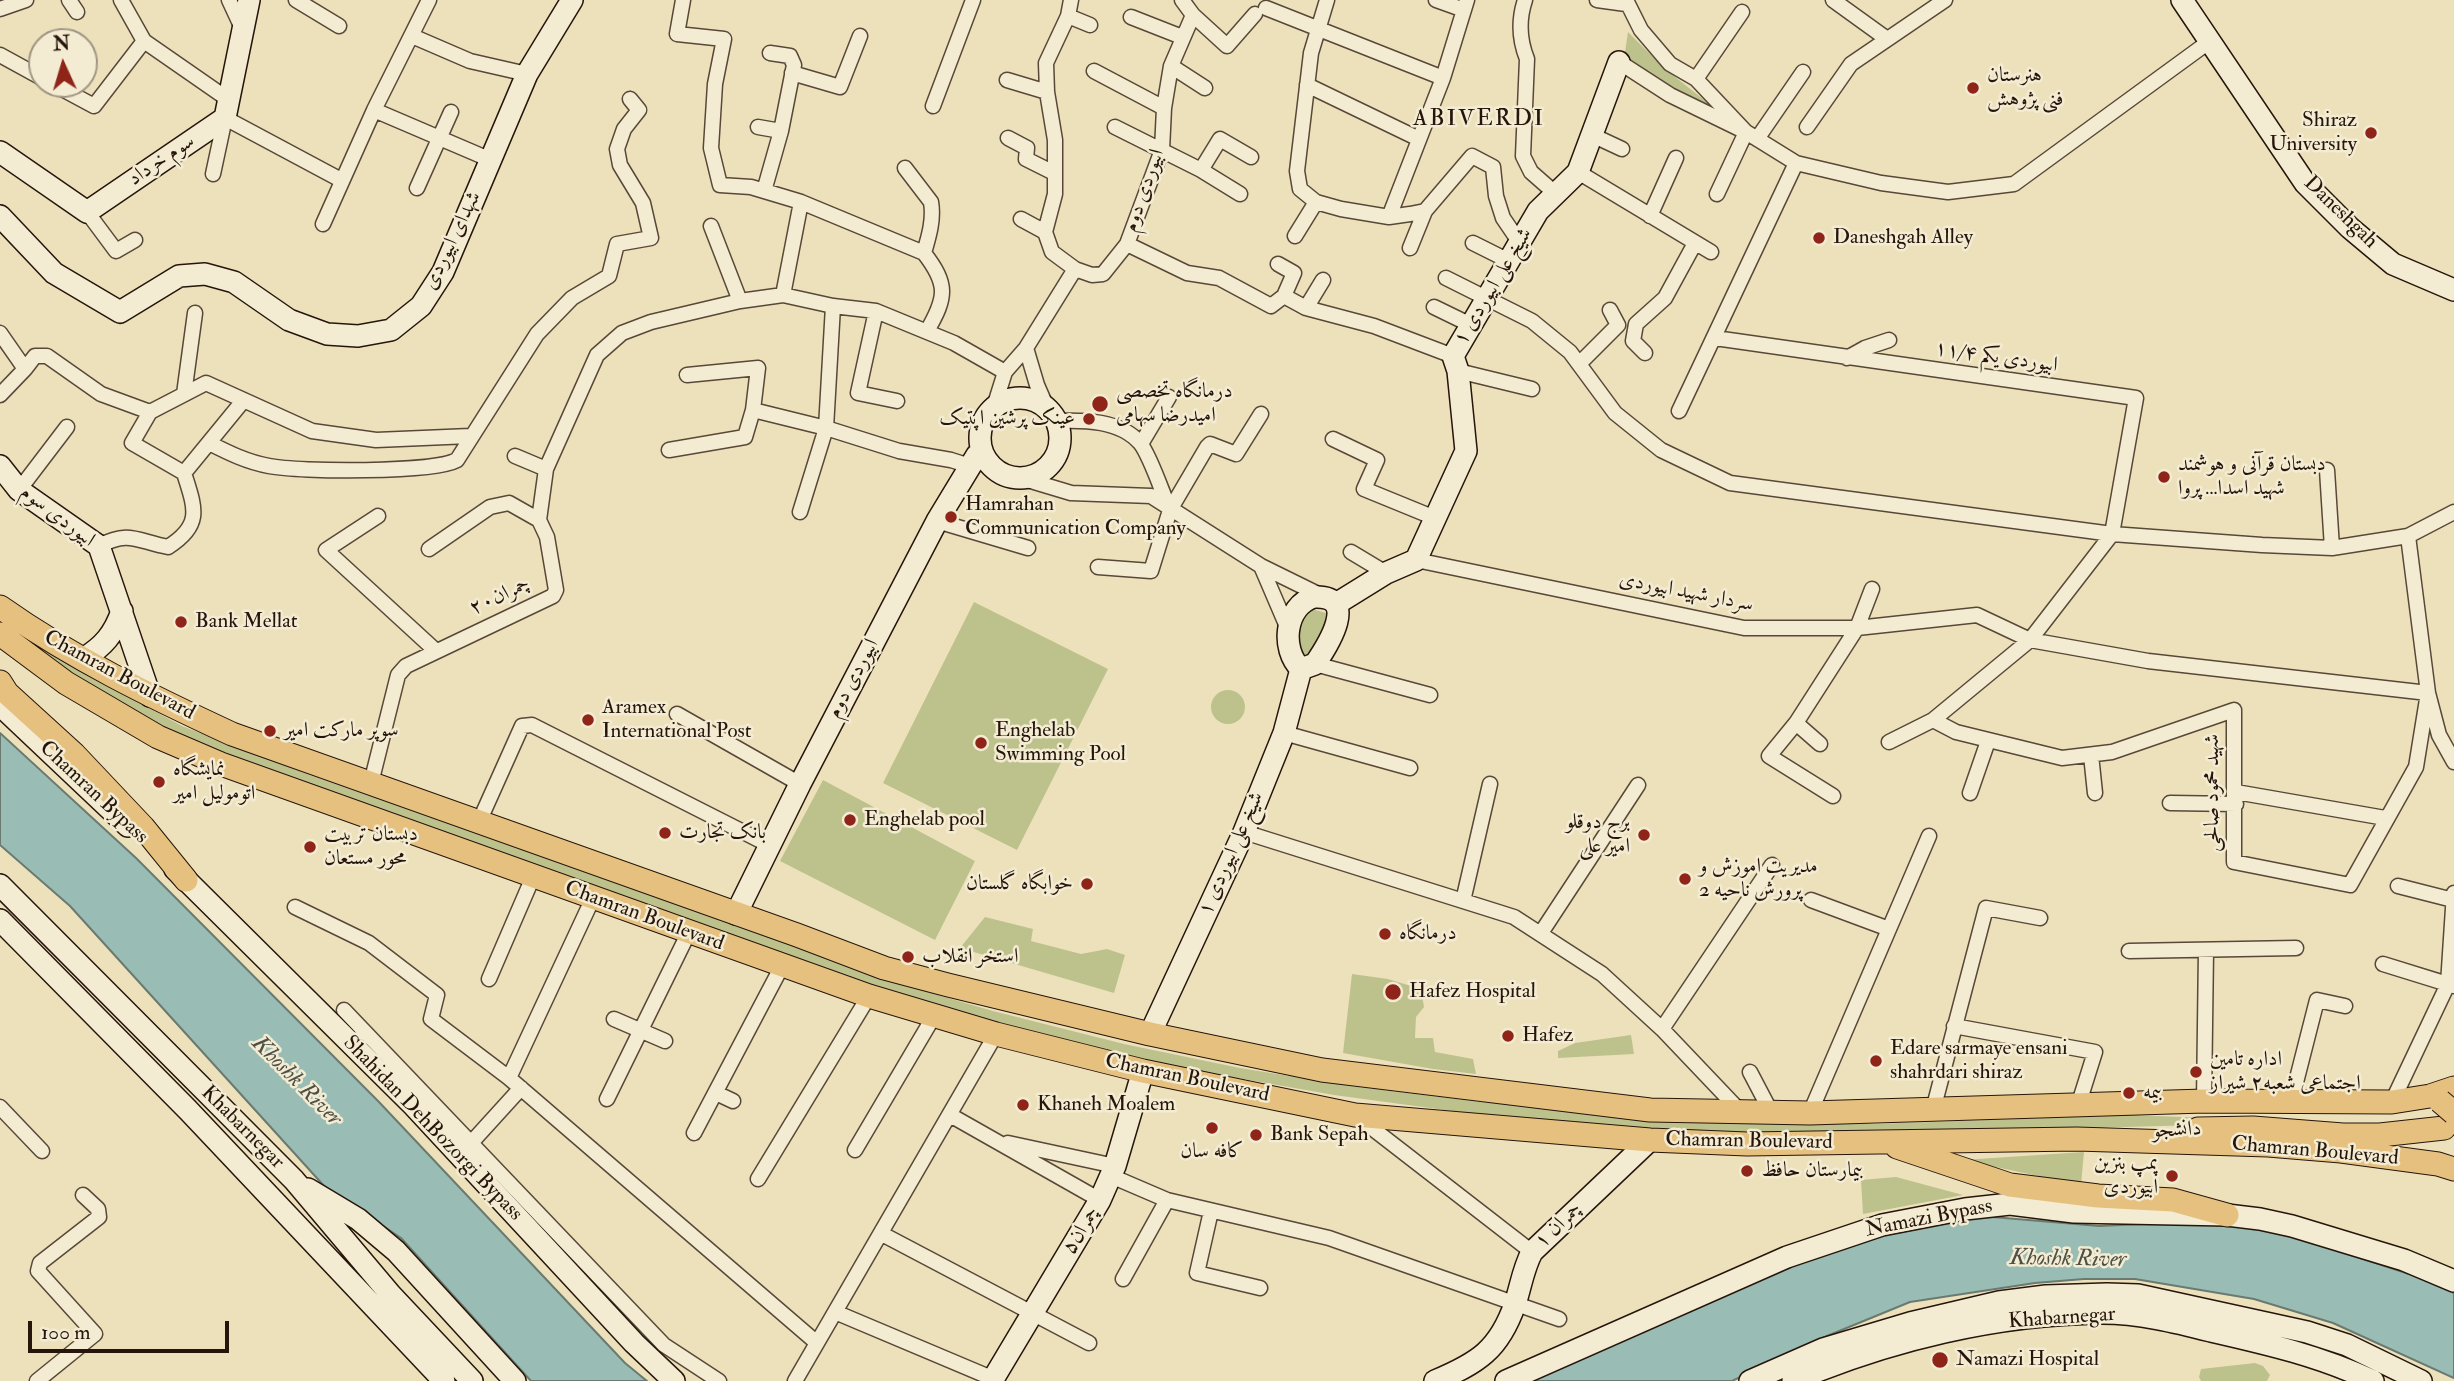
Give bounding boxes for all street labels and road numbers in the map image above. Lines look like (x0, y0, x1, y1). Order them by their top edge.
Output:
street label: سوم خرداد (124, 130, 200, 192)
street label: ابیوردی دوم (1119, 146, 1171, 236)
street label: Daneshgah (2298, 171, 2382, 255)
street label: شهدای ابیوردی (418, 188, 488, 294)
street label: شیخ علی ابیوردی ۱ (1449, 224, 1539, 350)
street label: ۱۱/۴ ابیوردی یکم (1933, 337, 2059, 379)
street label: ابیوردی سوم (14, 481, 100, 553)
street label: سردار شهید ابیوردی (1617, 568, 1755, 618)
street label: چمران۲۰ (466, 572, 534, 622)
street label: Chamran Boulevard (39, 626, 199, 726)
street label: ابیوردی دوم (823, 635, 885, 723)
street label: شهید محمود صالحی (2200, 734, 2226, 852)
street label: Chamran Bypass (33, 736, 153, 850)
street label: شیخ علی ابیوردی ۱ (1194, 788, 1270, 920)
street label: Chamran Boulevard (561, 877, 727, 957)
street label: Shahidan DehBozorgi Bypass (337, 1031, 527, 1227)
street label: Chamran Boulevard (1102, 1049, 1272, 1109)
street label: Khabarnegar (195, 1081, 289, 1175)
street label: دانشجو (2152, 1117, 2202, 1145)
street label: Chamran Boulevard (1665, 1128, 1833, 1156)
street label: Chamran Boulevard (2230, 1132, 2400, 1172)
street label: Namazi Bypass (1863, 1194, 1995, 1244)
street label: چمران ۱ (1530, 1198, 1588, 1254)
street label: چمران۵ (1058, 1202, 1106, 1260)
street label: Khabarnegar (2008, 1303, 2116, 1335)

